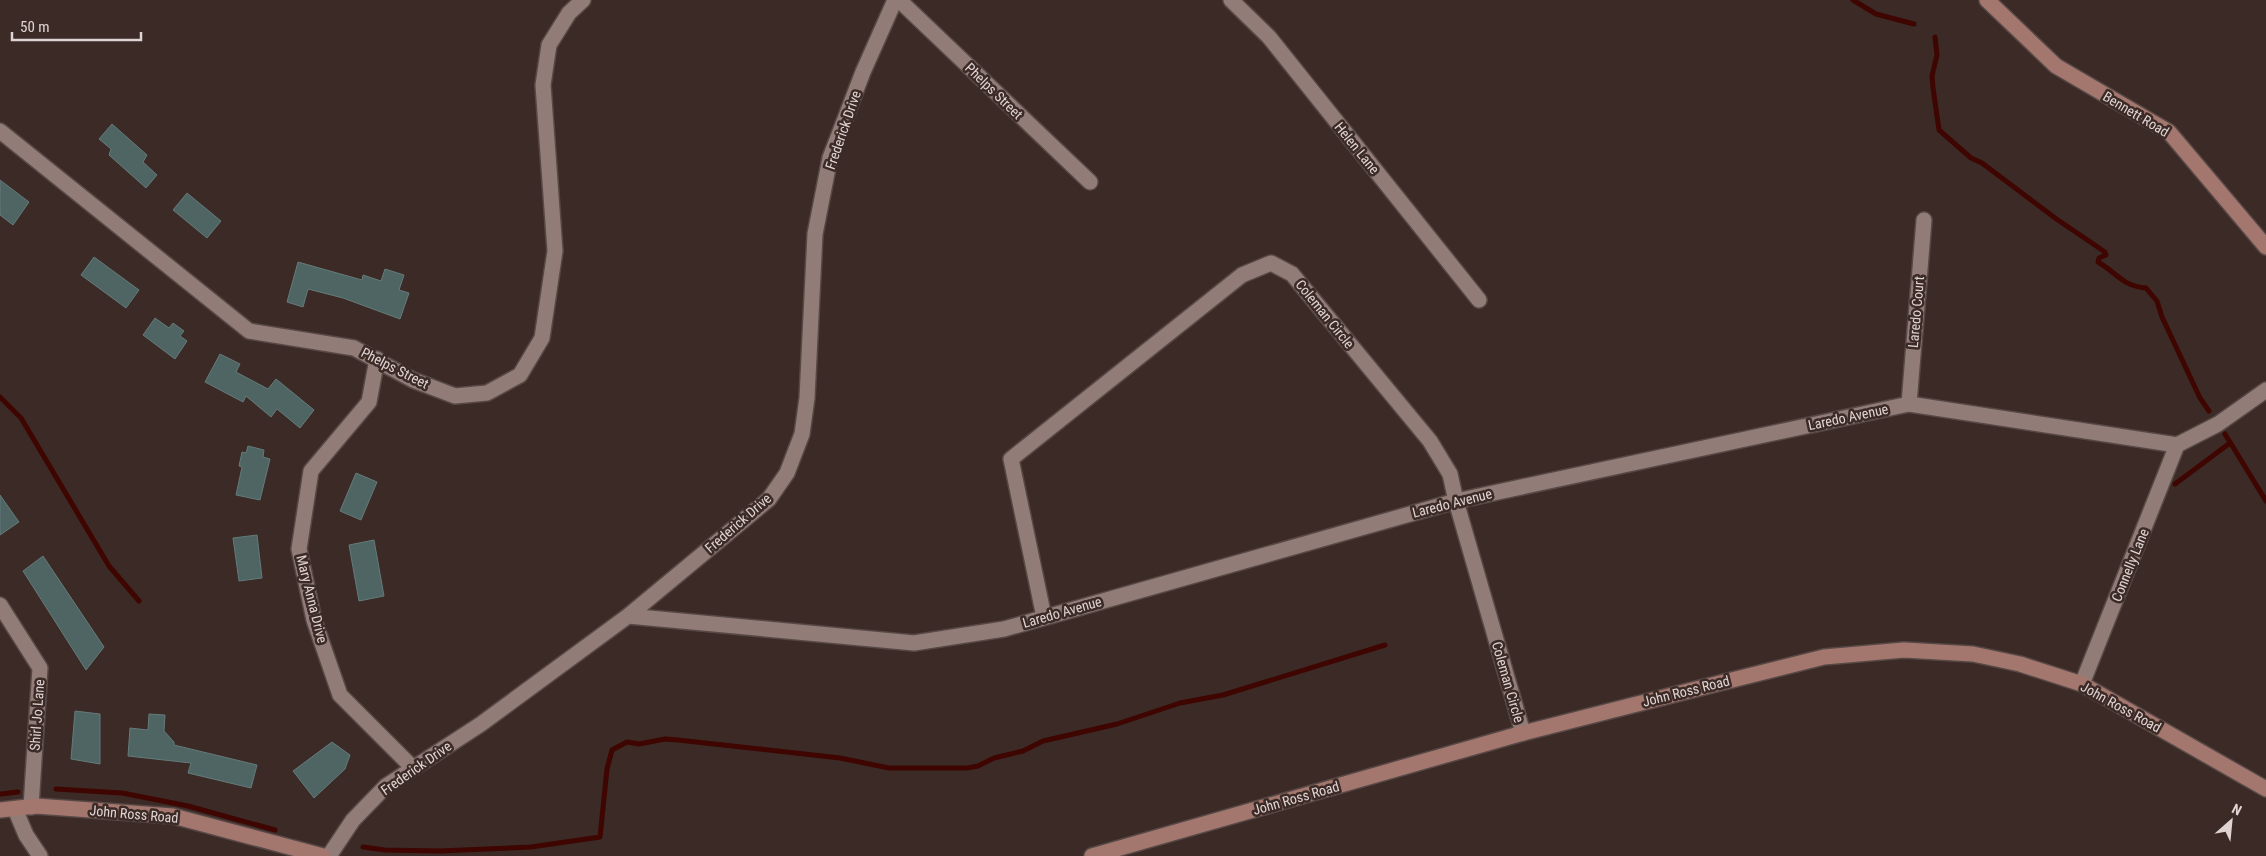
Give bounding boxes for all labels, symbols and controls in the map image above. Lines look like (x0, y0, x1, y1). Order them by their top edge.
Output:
scale bar (12, 10, 141, 42)
text: 50 m (20, 18, 50, 36)
street label: Phelps Street (962, 60, 1026, 122)
street label: Frederick Drive (822, 88, 864, 171)
street label: Bennett Road (2100, 88, 2172, 140)
street label: Helen Lane (1331, 119, 1383, 177)
street label: Laredo Court (1905, 276, 1927, 348)
street label: Coleman Circle (1293, 277, 1358, 352)
street label: Phelps Street (359, 344, 431, 392)
street label: Laredo Avenue (1806, 401, 1890, 433)
street label: Laredo Avenue (1410, 485, 1494, 521)
street label: Frederick Drive (702, 490, 775, 556)
street label: Connelly Lane (2108, 526, 2152, 604)
street label: Mary Anna Drive (293, 553, 331, 645)
street label: Laredo Avenue (1021, 593, 1104, 631)
street label: Coleman Circle (1489, 640, 1527, 725)
street label: John Ross Road (1641, 672, 1731, 710)
street label: Shirl Jo Lane (27, 678, 48, 751)
street label: John Ross Road (2078, 678, 2164, 736)
street label: Frederick Drive (378, 738, 455, 798)
street label: John Ross Road (1251, 778, 1341, 818)
north arrow (2206, 796, 2256, 846)
text: N (2229, 800, 2244, 818)
street label: John Ross Road (89, 802, 179, 826)

